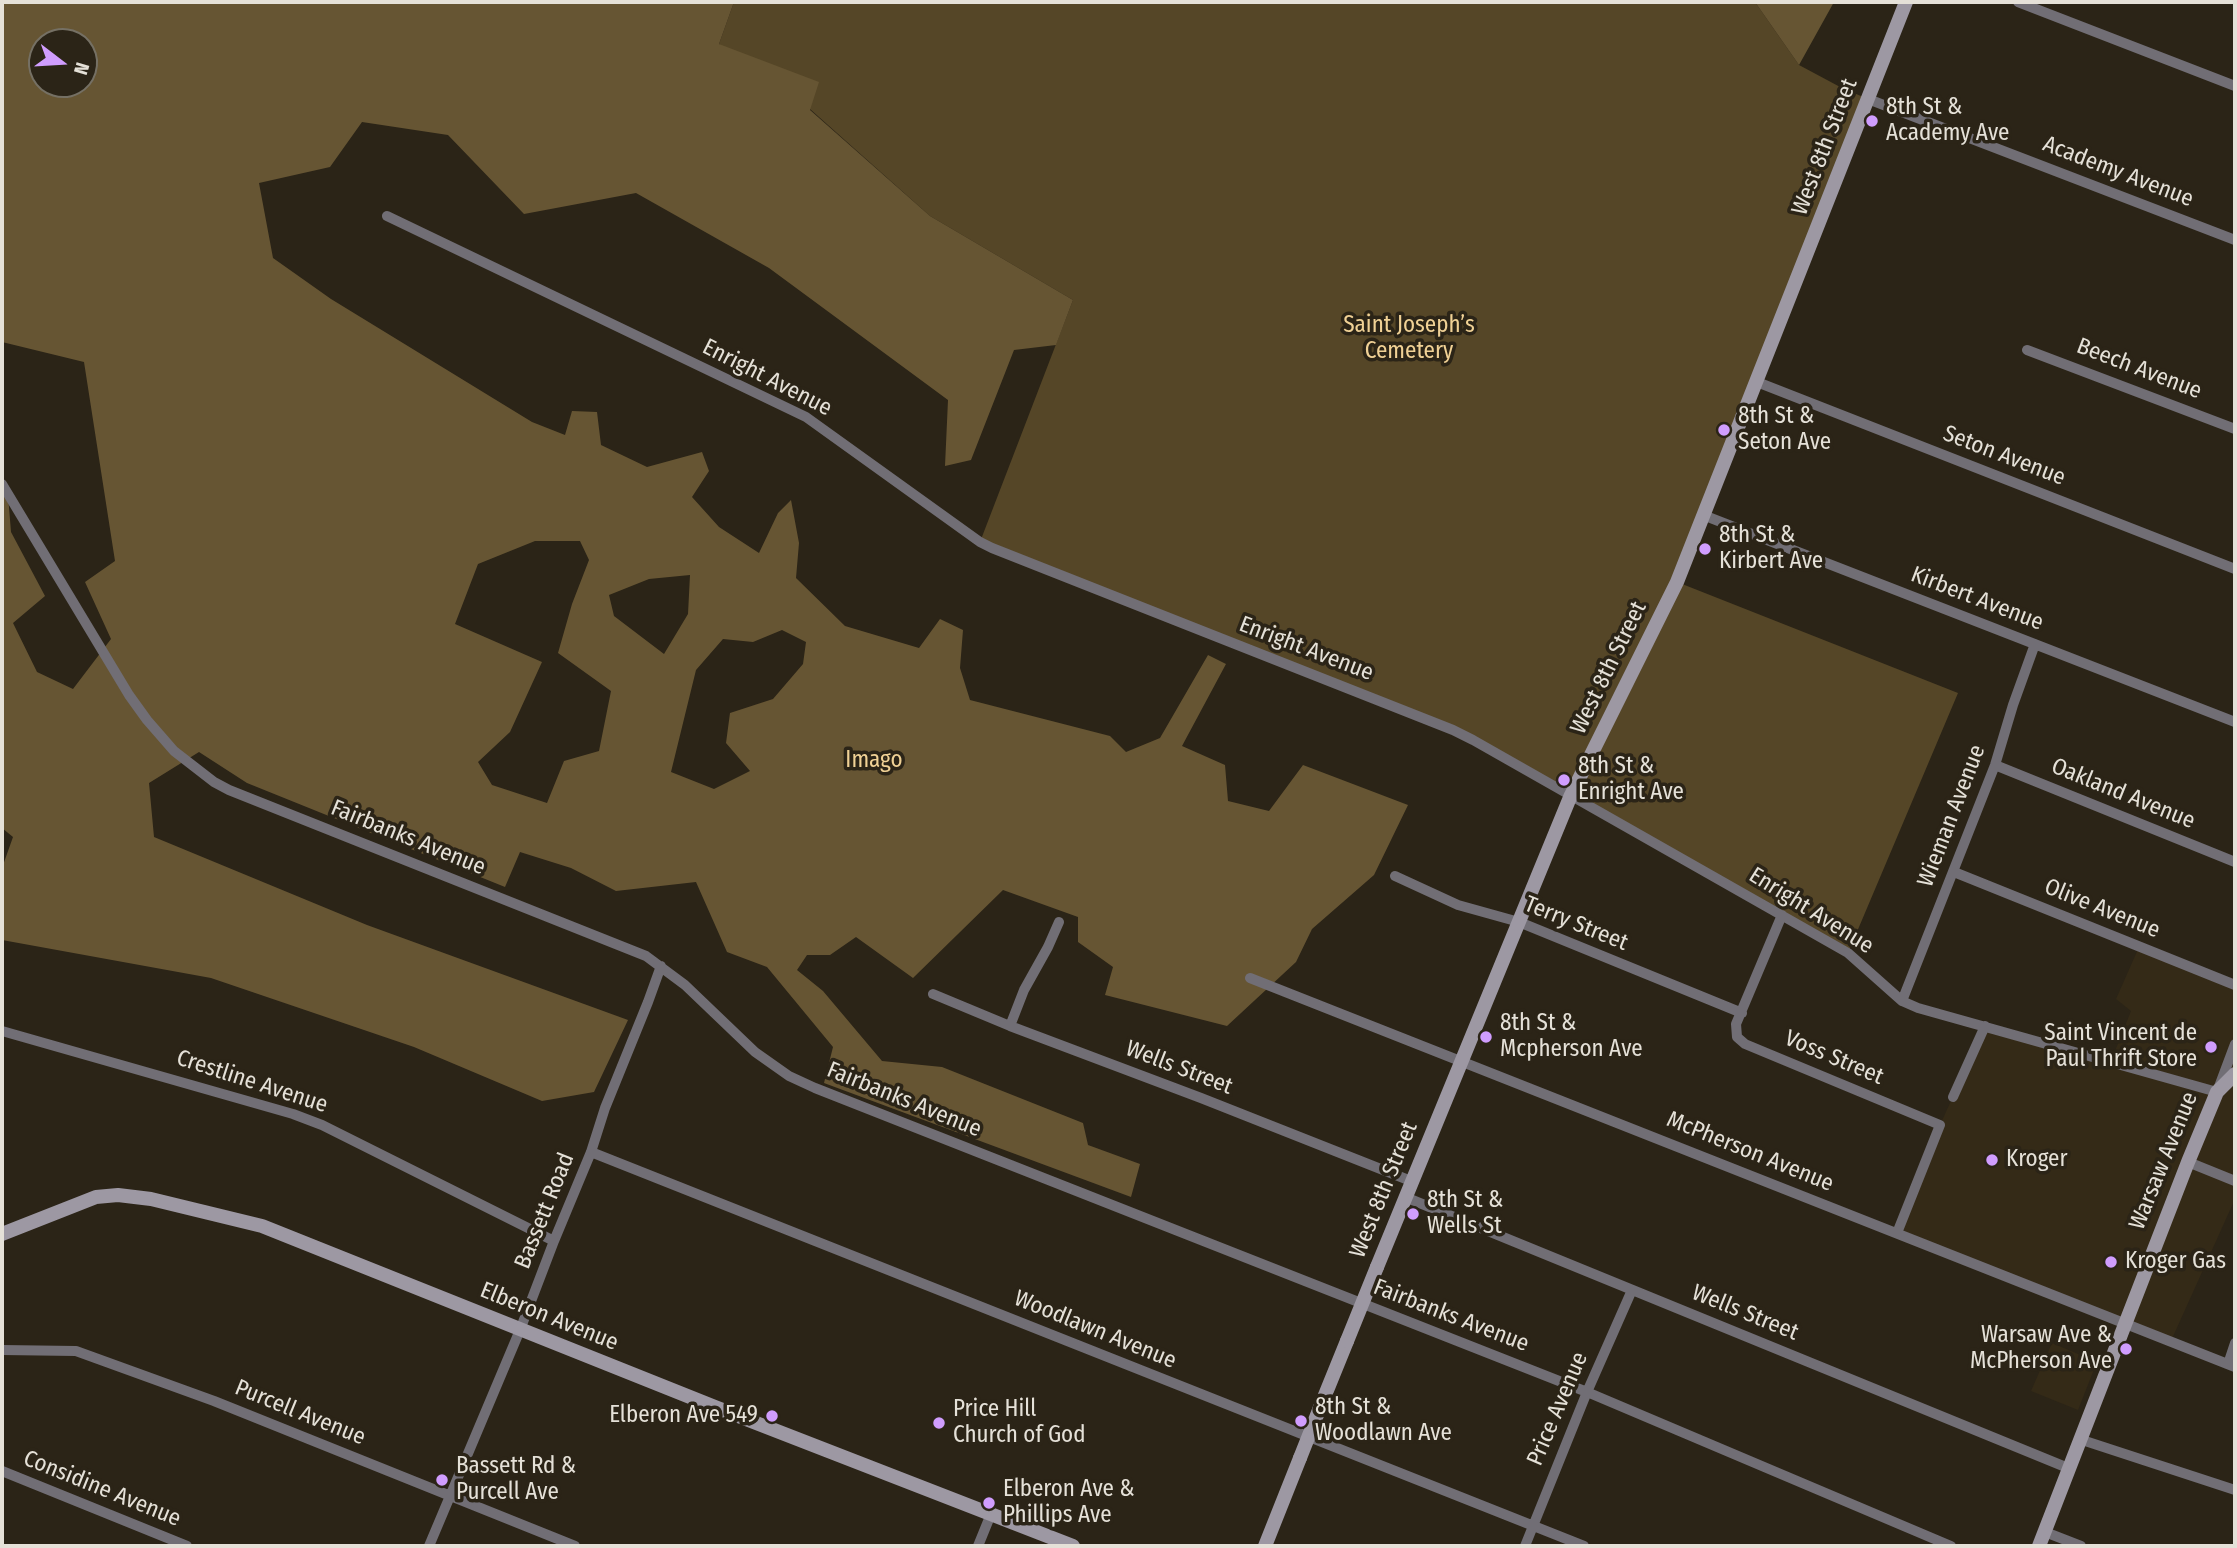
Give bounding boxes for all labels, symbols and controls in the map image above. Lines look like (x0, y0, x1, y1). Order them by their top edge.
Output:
north arrow (28, 28, 98, 98)
text: N (69, 60, 94, 78)
street label: West 8th Street (1786, 75, 1864, 219)
place label: 8th St & Academy Ave (1886, 94, 2009, 148)
marker: 8th St & Academy Ave (1864, 113, 1880, 129)
street label: Academy Avenue (2039, 131, 2197, 213)
park label: Saint Joseph’s Cemetery (1343, 312, 1475, 366)
street label: Beech Avenue (2073, 333, 2205, 405)
street label: Enright Avenue (698, 334, 836, 422)
place label: 8th St & Seton Ave (1738, 403, 1831, 457)
street label: Seton Avenue (1939, 420, 2069, 492)
marker: 8th St & Seton Ave (1716, 422, 1732, 438)
place label: 8th St & Kirbert Ave (1719, 522, 1823, 576)
marker: 8th St & Kirbert Ave (1697, 541, 1713, 557)
street label: Kirbert Avenue (1907, 561, 2047, 637)
street label: West 8th Street (1565, 597, 1653, 739)
street label: Enright Avenue (1235, 611, 1377, 687)
street label: Wieman Avenue (1912, 741, 1992, 891)
park label: Imago (845, 747, 903, 775)
place label: 8th St & Enright Ave (1578, 753, 1684, 807)
street label: Oakland Avenue (2047, 753, 2199, 835)
marker: 8th St & Enright Ave (1556, 772, 1572, 788)
street label: Fairbanks Avenue (327, 794, 489, 882)
street label: Enright Avenue (1744, 862, 1878, 960)
street label: Olive Avenue (2040, 873, 2164, 945)
street label: Terry Street (1520, 891, 1632, 957)
place label: 8th St & Mcpherson Ave (1500, 1010, 1643, 1064)
place label: Saint Vincent de Paul Thrift Store (2044, 1020, 2197, 1074)
street label: Voss Street (1780, 1025, 1888, 1091)
marker: 8th St & Mcpherson Ave (1478, 1029, 1494, 1045)
street label: Wells Street (1122, 1035, 1236, 1101)
marker: Saint Vincent de Paul Thrift Store (2203, 1039, 2219, 1055)
street label: Crestline Avenue (173, 1045, 331, 1119)
street label: Fairbanks Avenue (823, 1056, 985, 1144)
street label: Warsaw Avenue (2124, 1088, 2204, 1234)
street label: McPherson Avenue (1663, 1106, 1837, 1198)
street label: West 8th Street (1344, 1118, 1424, 1262)
place label: Kroger (2006, 1146, 2067, 1174)
street label: Bassett Road (509, 1149, 581, 1273)
marker: Kroger (1984, 1152, 2000, 1168)
place label: 8th St & Wells St (1427, 1187, 1503, 1241)
marker: 8th St & Wells St (1405, 1206, 1421, 1222)
place label: Kroger Gas (2125, 1248, 2226, 1276)
marker: Kroger Gas (2103, 1254, 2119, 1270)
street label: Fairbanks Avenue (1369, 1274, 1533, 1358)
street label: Elberon Avenue (476, 1277, 622, 1357)
street label: Wells Street (1688, 1279, 1802, 1347)
street label: Woodlawn Avenue (1010, 1285, 1180, 1375)
place label: Warsaw Ave & McPherson Ave (1970, 1322, 2112, 1376)
marker: Warsaw Ave & McPherson Ave (2118, 1341, 2134, 1357)
street label: Price Avenue (1522, 1348, 1594, 1470)
street label: Purcell Avenue (231, 1374, 369, 1452)
place label: 8th St & Woodlawn Ave (1315, 1394, 1452, 1448)
place label: Price Hill Church of God (953, 1396, 1086, 1450)
place label: Elberon Ave 549 (609, 1402, 758, 1430)
marker: Elberon Ave 549 (764, 1408, 780, 1424)
marker: 8th St & Woodlawn Ave (1293, 1413, 1309, 1429)
marker: Price Hill Church of God (931, 1415, 947, 1431)
street label: Considine Avenue (19, 1445, 185, 1533)
place label: Bassett Rd & Purcell Ave (456, 1453, 576, 1507)
marker: Bassett Rd & Purcell Ave (434, 1472, 450, 1488)
place label: Elberon Ave & Phillips Ave (1003, 1476, 1135, 1530)
marker: Elberon Ave & Phillips Ave (981, 1495, 997, 1511)

